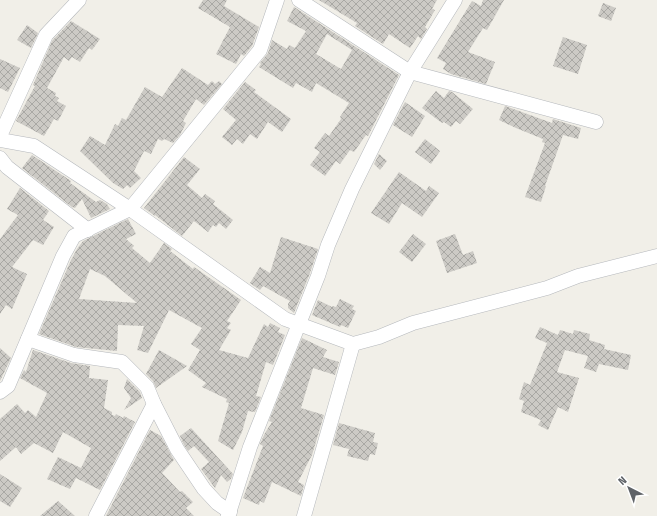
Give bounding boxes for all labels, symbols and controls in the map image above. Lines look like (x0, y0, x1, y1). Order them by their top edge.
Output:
north arrow (609, 468, 649, 508)
text: N (616, 474, 629, 488)

